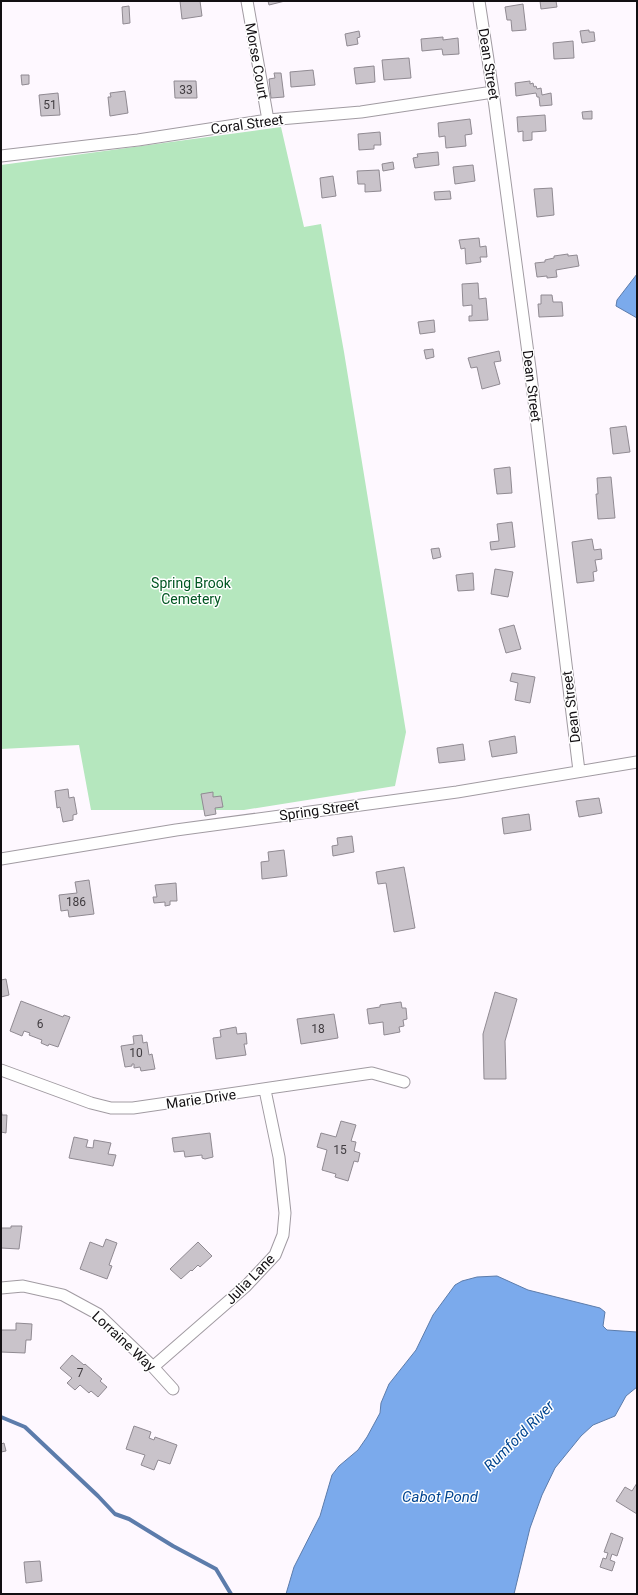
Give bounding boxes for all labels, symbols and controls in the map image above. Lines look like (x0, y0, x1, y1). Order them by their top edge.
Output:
street label: Morse Court (242, 21, 272, 101)
street label: Dean Street (475, 27, 503, 101)
house number: 33 (179, 83, 193, 97)
house number: 51 (43, 98, 57, 112)
street label: Coral Street (210, 111, 285, 137)
street label: Dean Street (520, 349, 544, 423)
park label: Spring Brook Cemetery (151, 575, 232, 607)
street label: Dean Street (559, 670, 583, 744)
street label: Spring Street (278, 796, 360, 824)
house number: 186 (66, 895, 86, 909)
house number: 6 (37, 1017, 44, 1031)
house number: 18 (311, 1022, 325, 1036)
house number: 10 (129, 1046, 143, 1060)
street label: Marie Drive (165, 1086, 237, 1112)
house number: 15 (333, 1143, 347, 1157)
street label: Julia Lane (222, 1251, 278, 1307)
street label: Lorraine Way (89, 1308, 159, 1375)
house number: 7 (77, 1366, 84, 1380)
water label: Rumford River (480, 1396, 559, 1475)
water label: Cabot Pond (402, 1488, 479, 1506)

